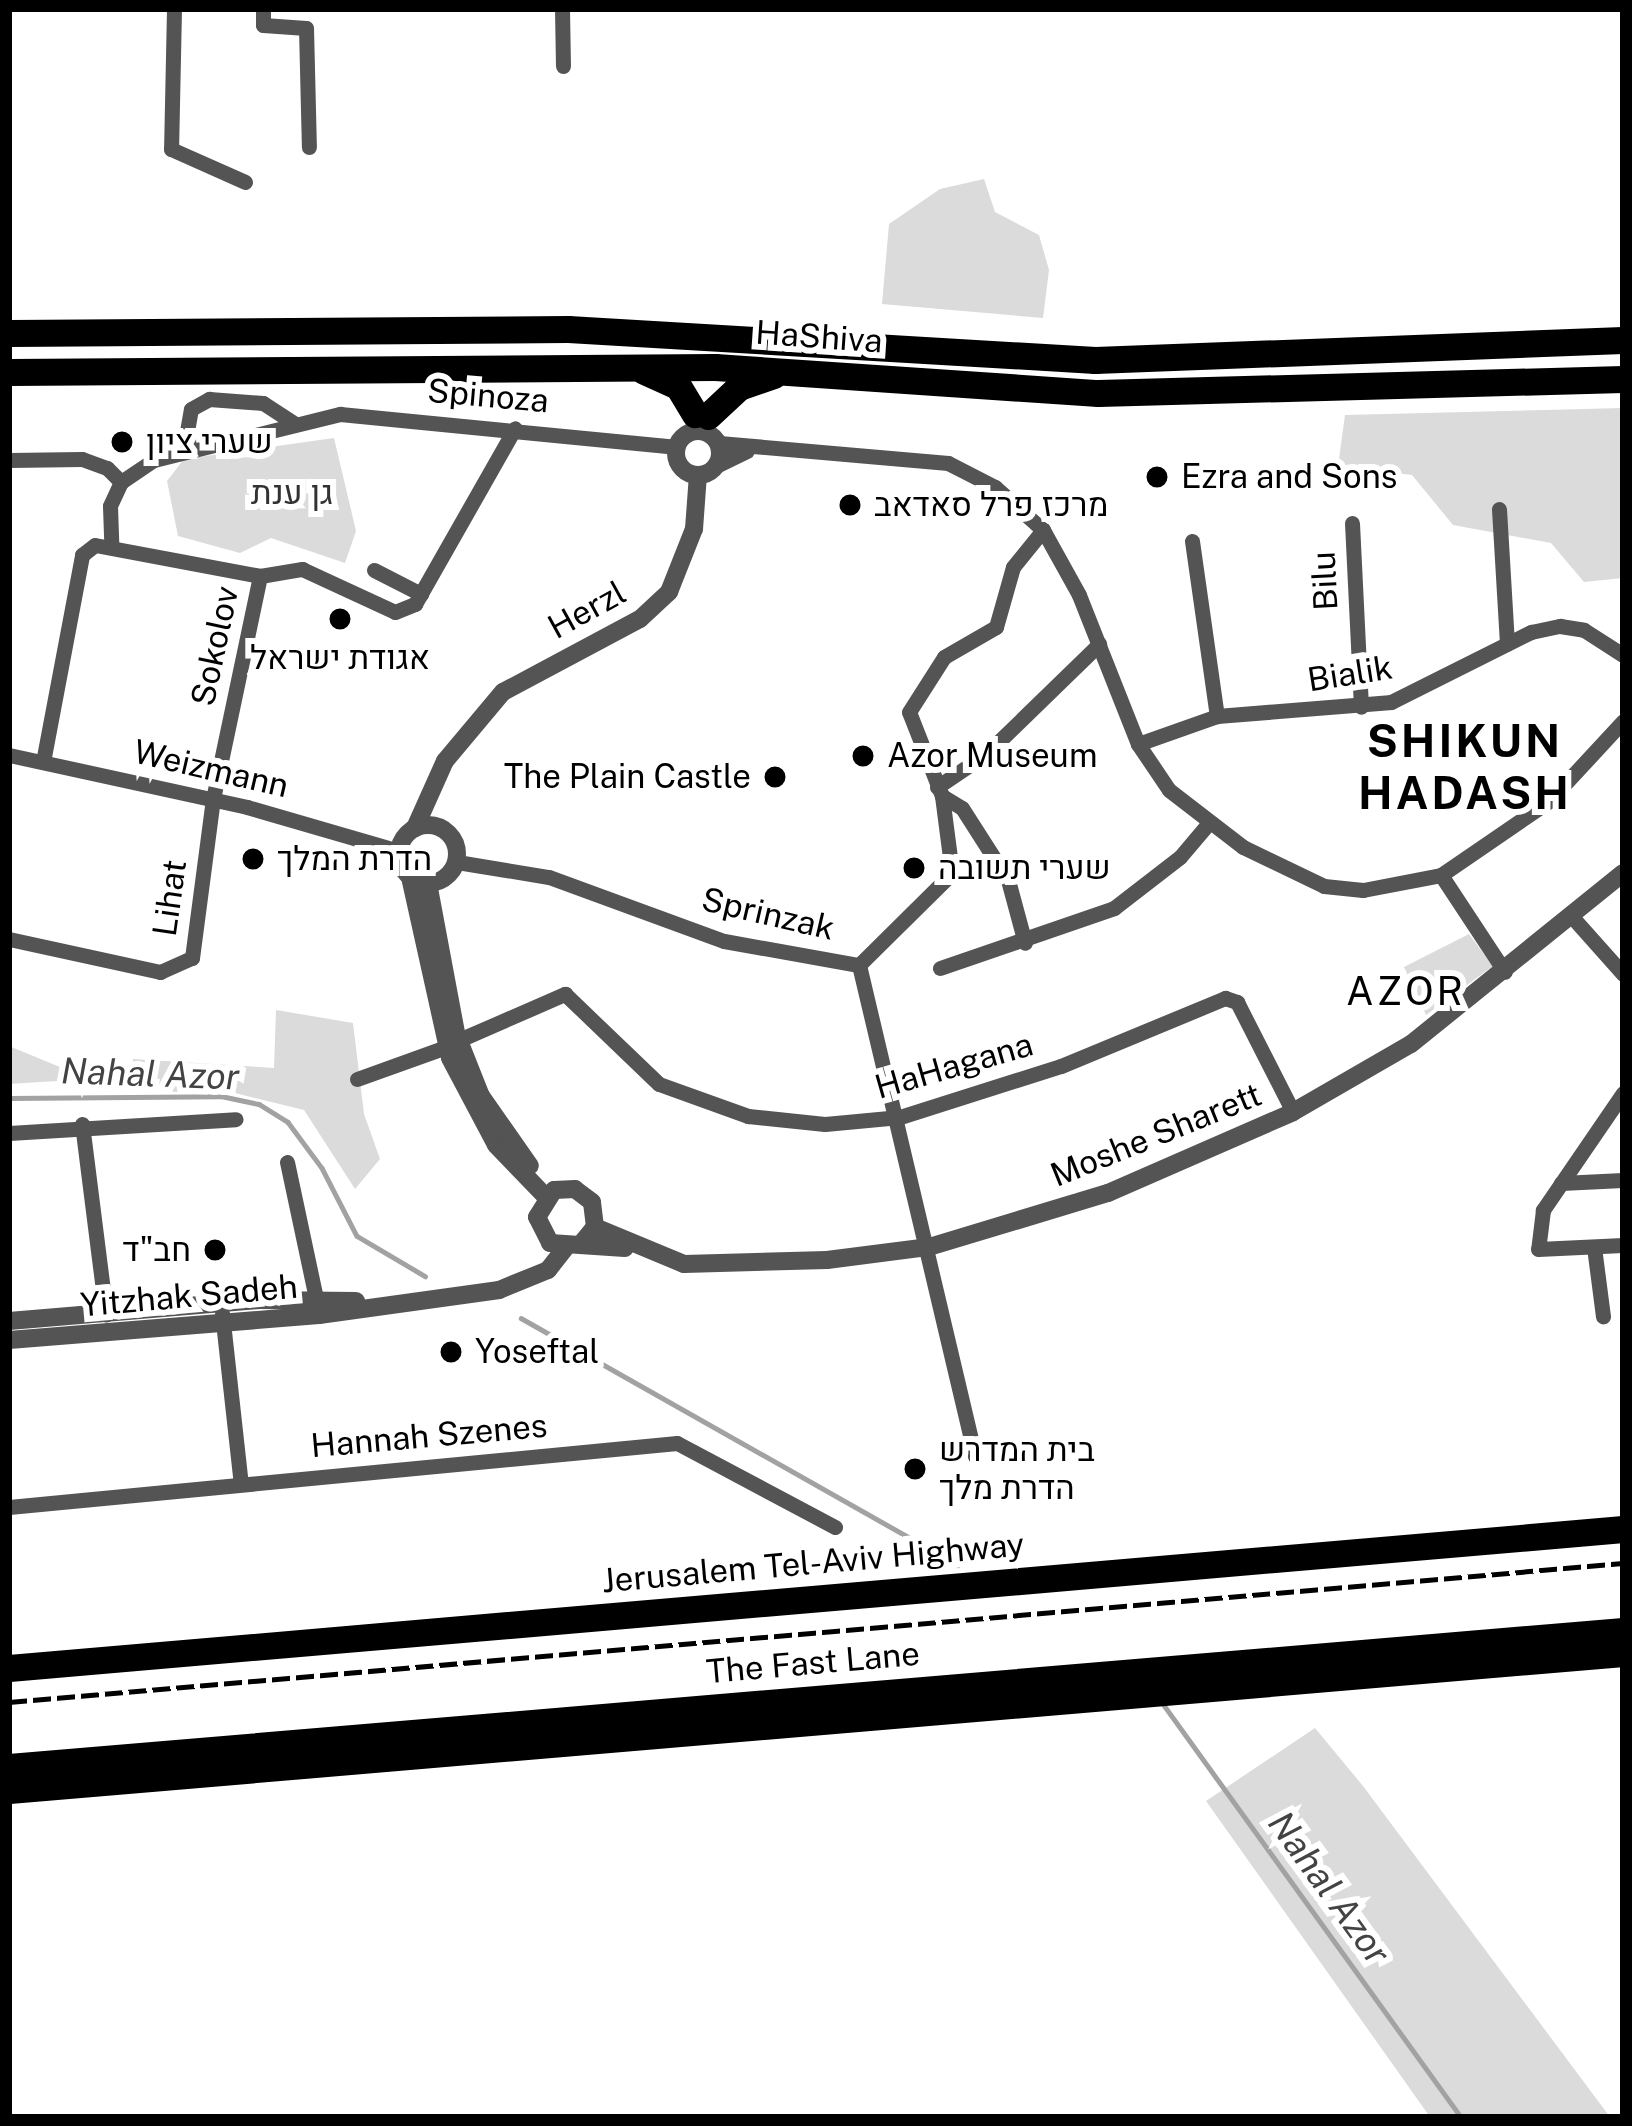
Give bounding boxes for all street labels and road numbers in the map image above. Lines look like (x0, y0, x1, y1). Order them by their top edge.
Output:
street label: HaShiva (754, 313, 884, 361)
street label: Spinoza (426, 371, 550, 421)
street label: Bilu (1304, 550, 1346, 612)
street label: Herzl (541, 573, 633, 647)
street label: Sokolov (183, 583, 247, 709)
street label: Bialik (1305, 648, 1395, 700)
street label: Weizmann (130, 732, 292, 806)
street label: Lihat (145, 857, 195, 939)
street label: Sprinzak (698, 880, 838, 948)
street label: HaHagana (871, 1025, 1037, 1107)
street label: Moshe Sharett (1045, 1075, 1267, 1195)
street label: Yitzhak Sadeh (79, 1267, 299, 1325)
street label: Hannah Szenes (309, 1406, 549, 1466)
street label: Jerusalem Tel-Aviv Highway (600, 1525, 1026, 1601)
street label: The Fast Lane (705, 1634, 921, 1692)

